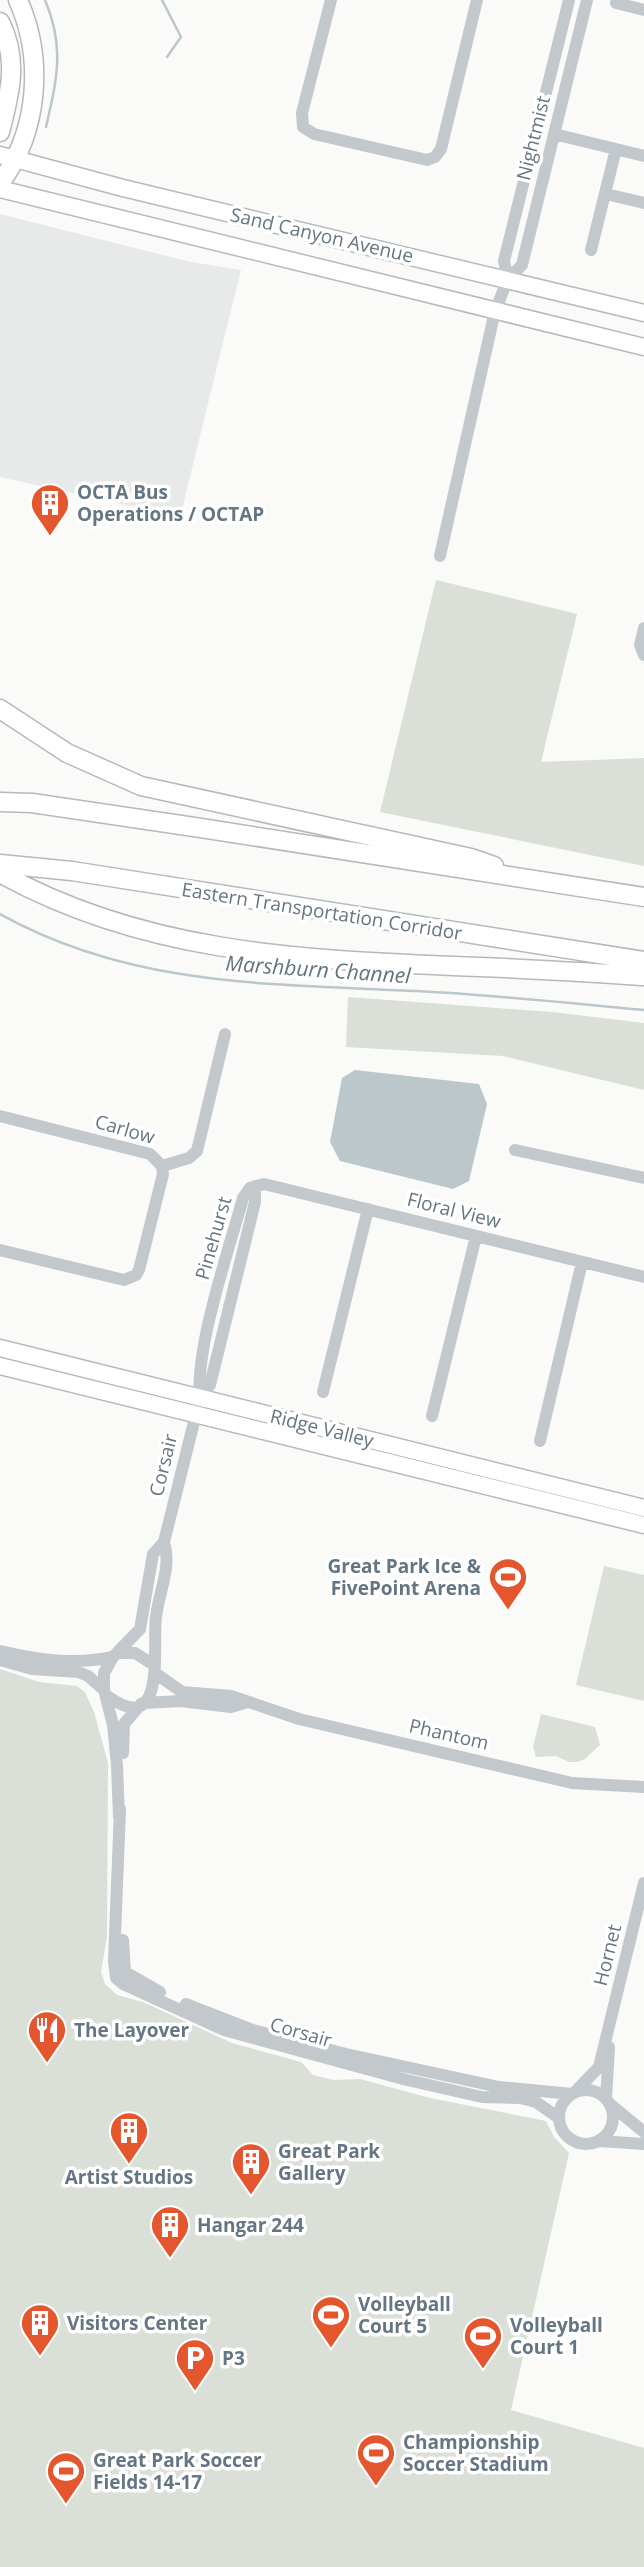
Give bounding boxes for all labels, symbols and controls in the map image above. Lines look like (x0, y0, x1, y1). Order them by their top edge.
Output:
street label: Nightmist (510, 93, 556, 183)
street label: Sand Canyon Avenue (228, 201, 416, 269)
place label: OCTA Bus Operations / OCTAP (77, 479, 264, 527)
building icon: OCTA Bus Operations / OCTAP (29, 482, 71, 537)
street label: Eastern Transportation Corridor (180, 876, 464, 946)
water label: Marshburn Channel (225, 949, 412, 989)
street label: Carlow (92, 1108, 158, 1150)
street label: Floral View (404, 1186, 504, 1234)
street label: Pinehurst (189, 1193, 237, 1283)
street label: Ridge Valley (268, 1403, 377, 1454)
street label: Corsair (143, 1431, 183, 1499)
place label: Great Park Ice & FivePoint Arena (328, 1553, 482, 1601)
sports icon: Great Park Ice & FivePoint Arena (487, 1556, 529, 1611)
street label: Phantom (407, 1712, 491, 1756)
street label: Hornet (587, 1921, 627, 1988)
restaurant icon: The Layover (26, 2009, 68, 2064)
street label: Corsair (267, 2011, 335, 2053)
place label: The Layover (74, 2017, 189, 2043)
building icon: Artist Studios (108, 2110, 150, 2165)
place label: Great Park Gallery (278, 2138, 380, 2186)
building icon: Great Park Gallery (230, 2141, 272, 2196)
place label: Artist Studios (65, 2164, 193, 2190)
building icon: Hangar 244 (149, 2204, 191, 2259)
place label: Hangar 244 (197, 2212, 304, 2238)
place label: Volleyball Court 5 (358, 2291, 451, 2339)
sports icon: Volleyball Court 5 (310, 2294, 352, 2349)
building icon: Visitors Center (19, 2302, 61, 2357)
place label: Visitors Center (67, 2310, 208, 2336)
place label: Volleyball Court 1 (510, 2312, 603, 2360)
sports icon: Volleyball Court 1 (462, 2315, 504, 2370)
parking icon: P3 (174, 2337, 216, 2392)
place label: P3 (222, 2345, 245, 2371)
place label: Championship Soccer Stadium (403, 2429, 549, 2477)
sports icon: Championship Soccer Stadium (355, 2432, 397, 2487)
place label: Great Park Soccer Fields 14-17 (93, 2447, 262, 2495)
sports icon: Great Park Soccer Fields 14-17 (45, 2450, 87, 2505)

